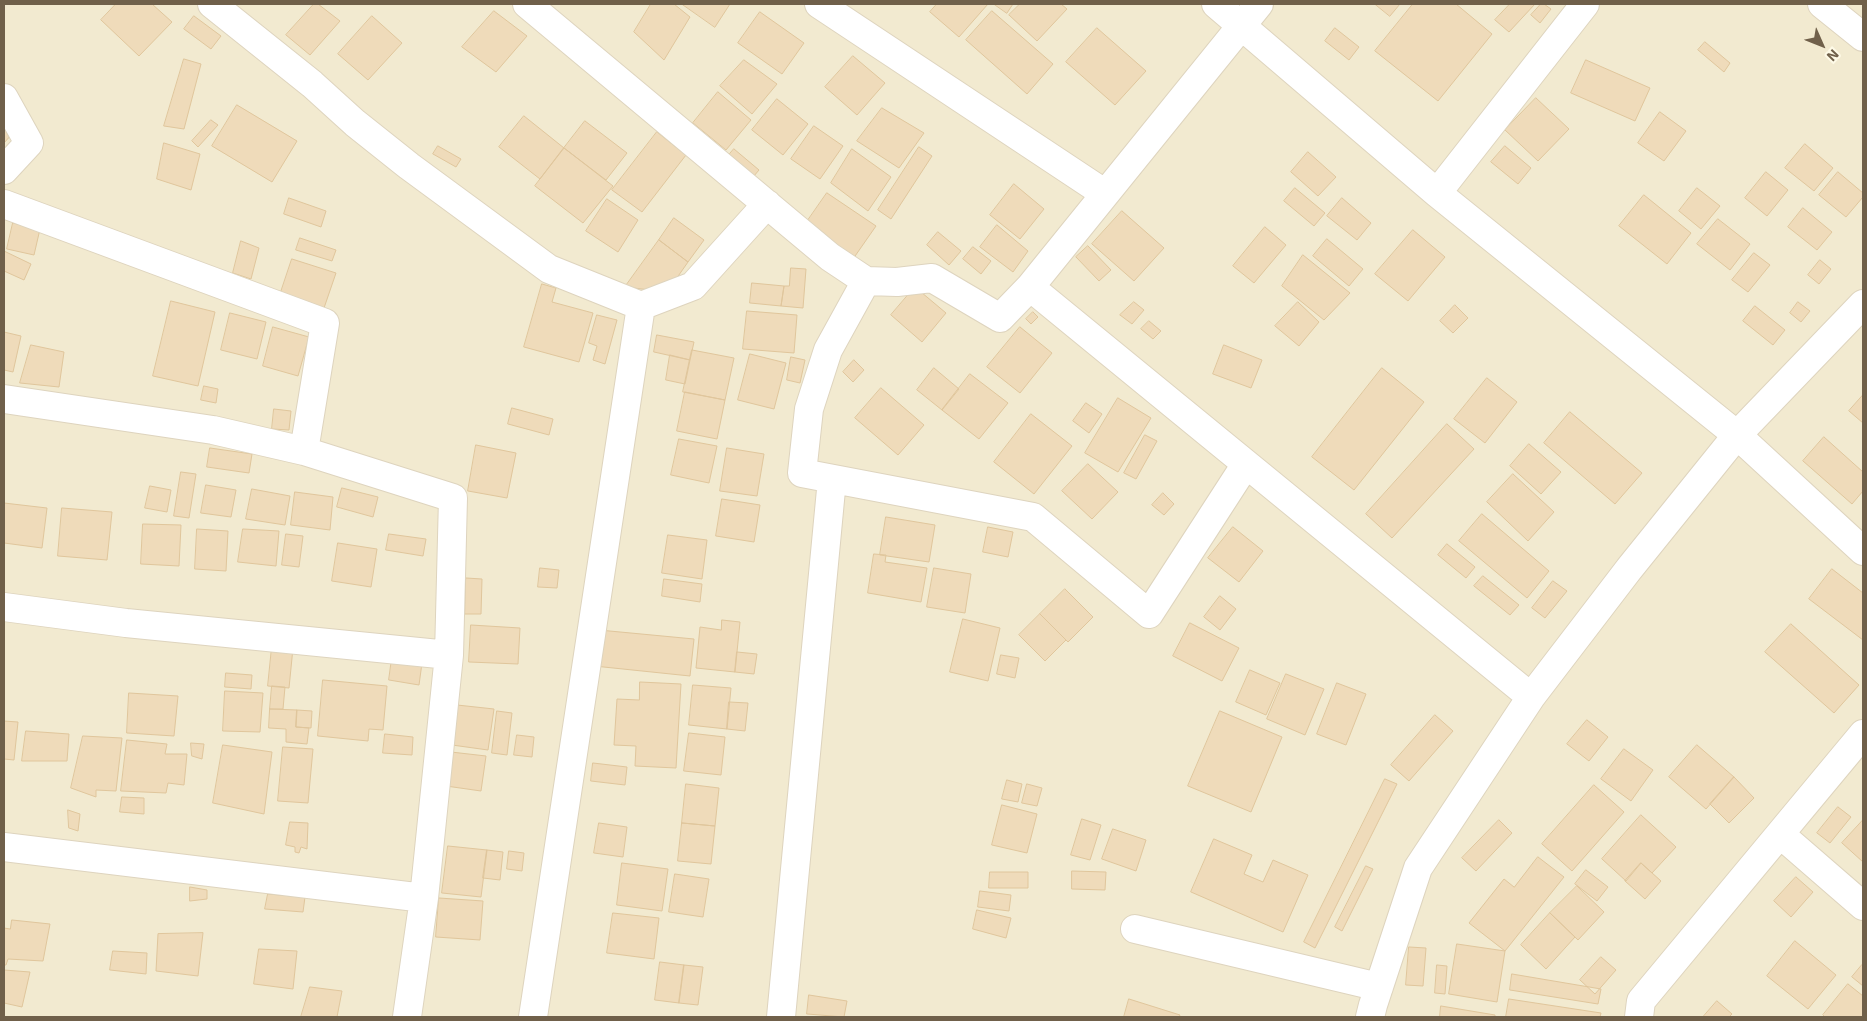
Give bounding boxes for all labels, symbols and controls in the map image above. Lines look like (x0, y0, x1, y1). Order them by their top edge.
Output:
north arrow (1797, 20, 1847, 70)
text: N (1824, 46, 1843, 65)

